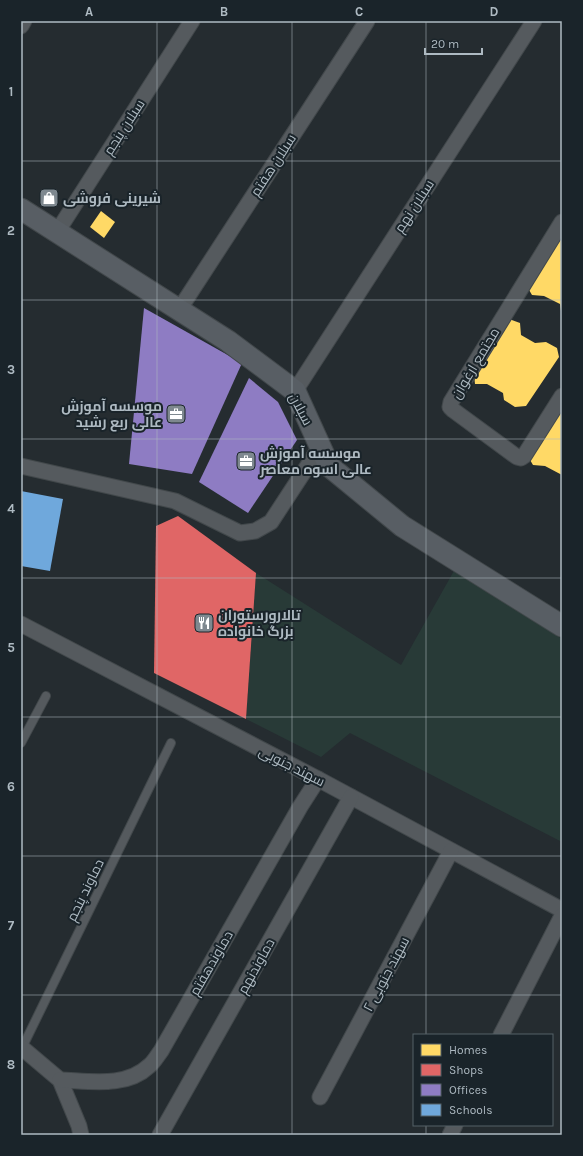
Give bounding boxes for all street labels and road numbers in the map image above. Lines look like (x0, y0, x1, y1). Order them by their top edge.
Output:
street label: سبلان پنجم (100, 96, 150, 159)
street label: سبلان هفتم (247, 131, 301, 200)
street label: سبلان نهم (391, 177, 439, 237)
street label: مجتمع ارغوان (448, 325, 503, 402)
street label: سبلان (285, 390, 316, 428)
street label: سهند جنوبی (256, 743, 328, 790)
street label: دماوند پنجم (63, 856, 109, 925)
street label: دماوندهفتم (186, 928, 238, 999)
street label: سهند جنوبی ۲ (360, 934, 413, 1015)
street label: دماوندنهم (234, 935, 280, 998)

